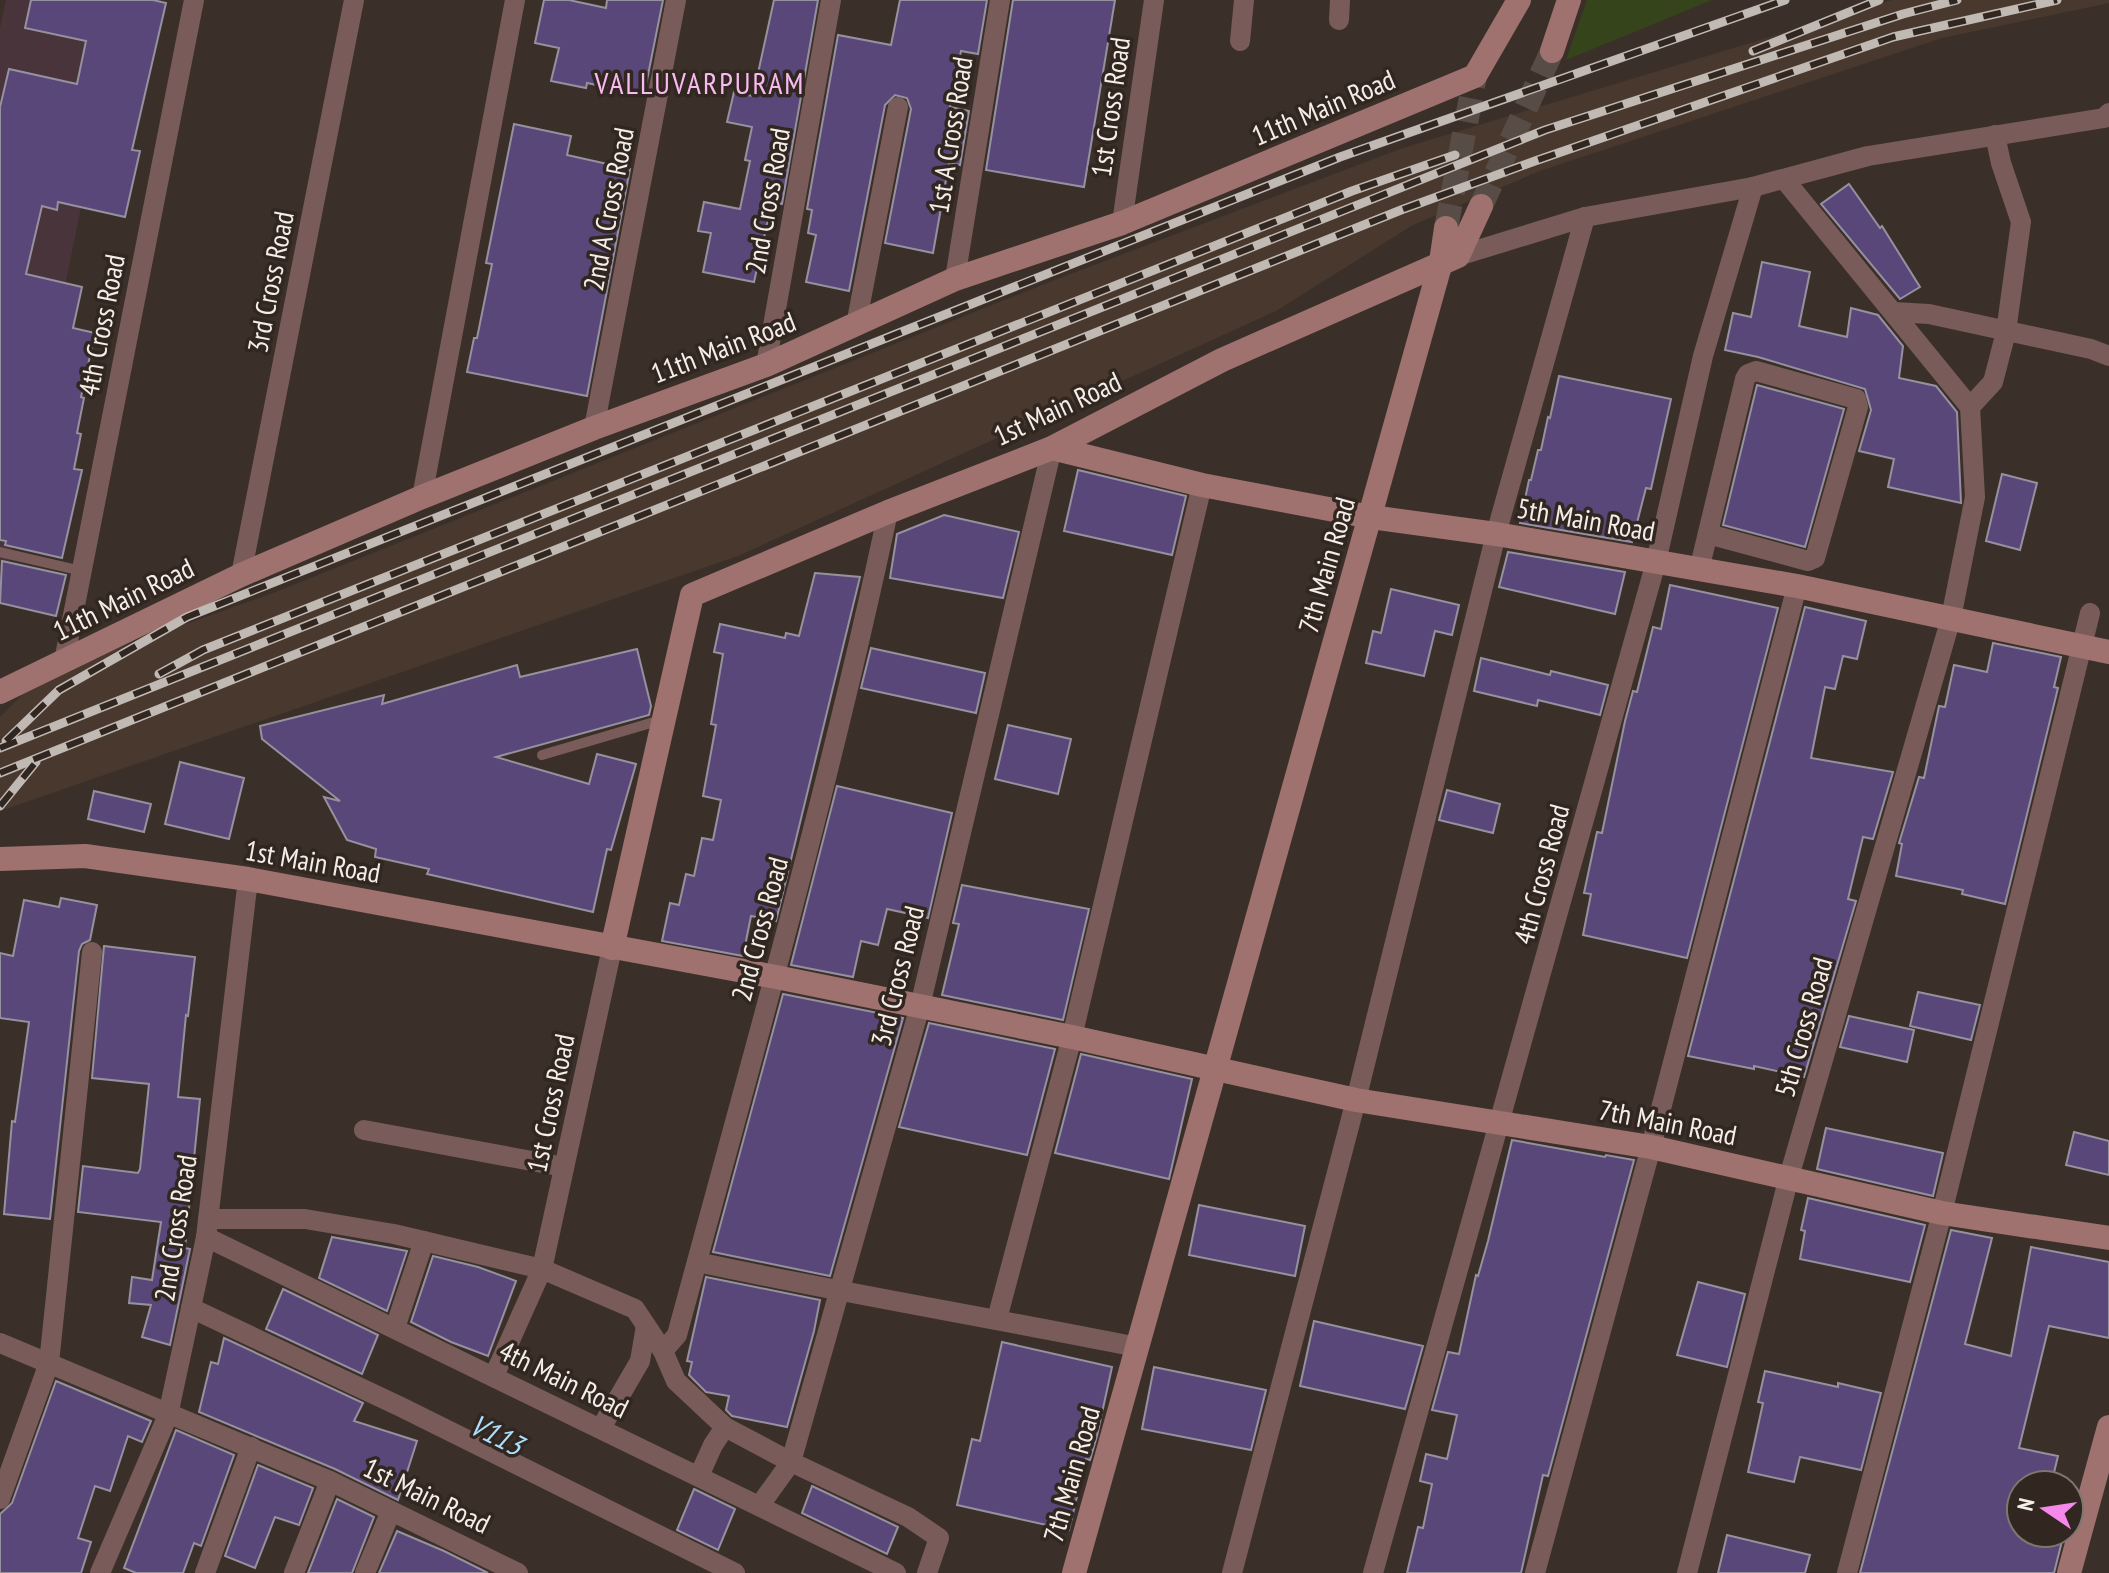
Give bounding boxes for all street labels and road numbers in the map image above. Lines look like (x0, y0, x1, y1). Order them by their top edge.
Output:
street label: 1st Cross Road (1082, 35, 1138, 179)
street label: 1st A Cross Road (919, 54, 981, 216)
street label: 11th Main Road (1246, 60, 1400, 154)
street label: 2nd A Cross Road (574, 124, 642, 294)
street label: 2nd Cross Road (736, 125, 798, 277)
street label: 3rd Cross Road (238, 208, 302, 356)
street label: 4th Cross Road (69, 251, 133, 399)
street label: 11th Main Road (645, 302, 801, 392)
street label: 1st Main Road (987, 362, 1127, 454)
street label: 5th Main Road (1514, 489, 1658, 549)
street label: 7th Main Road (1289, 493, 1363, 637)
street label: 11th Main Road (46, 549, 200, 649)
street label: 4th Cross Road (1505, 800, 1577, 948)
street label: 1st Main Road (242, 831, 384, 891)
street label: 2nd Cross Road (722, 853, 796, 1005)
street label: 3rd Cross Road (862, 902, 932, 1050)
street label: 5th Cross Road (1765, 953, 1841, 1101)
street label: 1st Cross Road (517, 1030, 583, 1176)
street label: 7th Main Road (1596, 1091, 1740, 1153)
street label: 2nd Cross Road (145, 1152, 205, 1304)
street label: 4th Main Road (493, 1332, 635, 1426)
street label: 7th Main Road (1034, 1402, 1108, 1546)
street label: 1st Main Road (357, 1448, 497, 1542)

